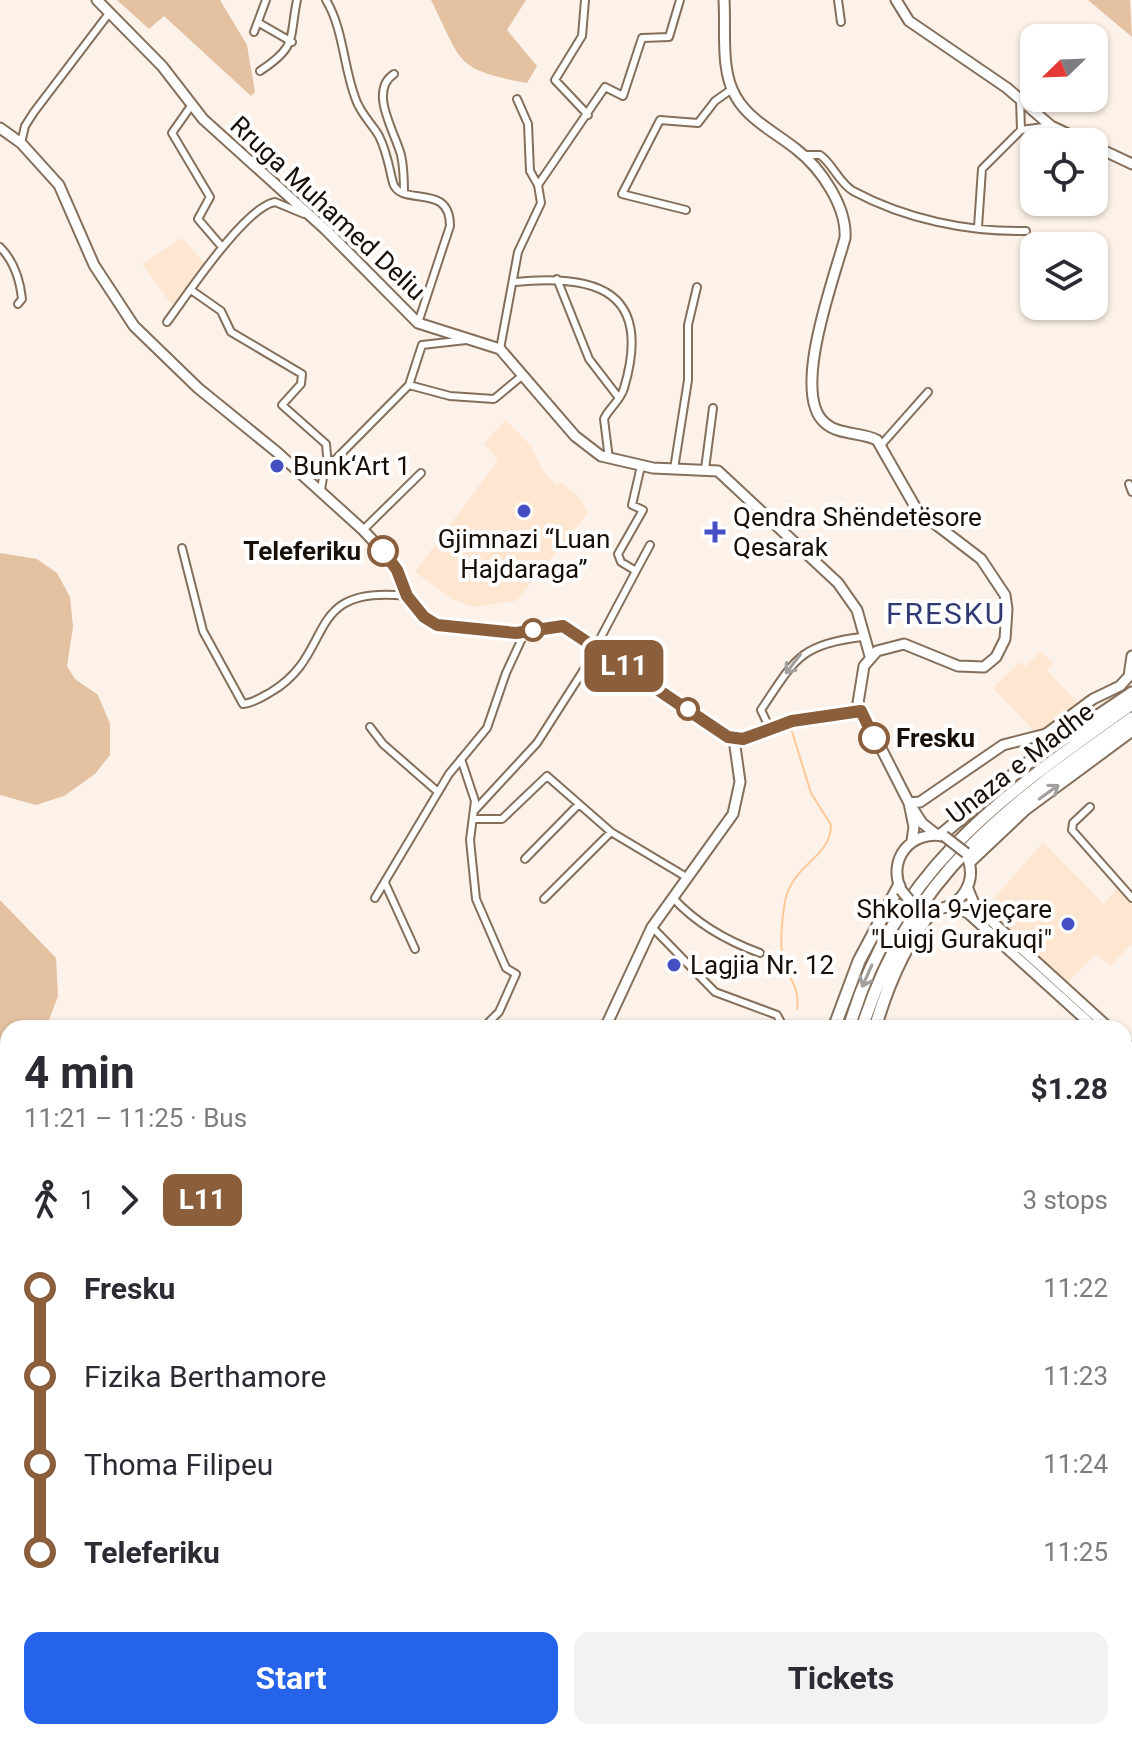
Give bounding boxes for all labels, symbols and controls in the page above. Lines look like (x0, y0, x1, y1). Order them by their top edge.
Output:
north arrow (1020, 24, 1108, 112)
map controls (1020, 24, 1108, 320)
street label: Rruga Muhamed Deliu (224, 110, 432, 306)
button: locate (1020, 128, 1108, 216)
button: layers (1020, 232, 1108, 320)
place label: Bunk‘Art 1 (293, 451, 411, 481)
marker: Bunk‘Art 1 (268, 457, 286, 475)
marker: Gjimnazi “Luan Hajdaraga” (515, 502, 533, 520)
place label: Qendra Shëndetësore Qesarak (733, 502, 982, 562)
marker: Qendra Shëndetësore Qesarak (704, 521, 726, 543)
place label: Gjimnazi “Luan Hajdaraga” (438, 524, 610, 584)
place label: Teleferiku (243, 536, 361, 566)
marker: Teleferiku (368, 536, 398, 566)
district label: FRESKU (886, 596, 1006, 631)
unlabelled marker (522, 619, 544, 641)
line badge: L11 (578, 640, 670, 692)
text: L11 (600, 649, 648, 682)
one-way arrow (784, 653, 802, 674)
street label: Unaza e Madhe (940, 696, 1100, 830)
unlabelled marker (677, 698, 699, 720)
marker: Fresku (859, 723, 889, 753)
place label: Fresku (896, 723, 975, 753)
one-way arrow (1038, 784, 1060, 800)
place label: Shkolla 9-vjeçare "Luigj Gurakuqi" (856, 894, 1052, 954)
marker: Shkolla 9-vjeçare "Luigj Gurakuqi" (1059, 915, 1077, 933)
place label: Lagjia Nr. 12 (690, 950, 834, 980)
marker: Lagjia Nr. 12 (665, 956, 683, 974)
one-way arrow (859, 963, 874, 988)
text: 4 min (24, 1047, 135, 1099)
text: $1.28 (1030, 1071, 1108, 1106)
text: 11:21 – 11:25 · Bus (24, 1103, 247, 1133)
icon: walk (24, 1178, 68, 1222)
icon: forward (107, 1178, 151, 1222)
text: L11 (179, 1183, 226, 1216)
text: 1 (80, 1185, 95, 1215)
text: 3 stops (1022, 1185, 1108, 1215)
text: Fresku (84, 1271, 175, 1306)
text: 11:22 (1043, 1273, 1108, 1303)
text: Fizika Berthamore (84, 1359, 326, 1394)
text: 11:23 (1043, 1361, 1108, 1391)
text: Thoma Filipeu (84, 1447, 273, 1482)
text: 11:24 (1043, 1449, 1108, 1479)
text: Teleferiku (84, 1535, 220, 1570)
text: 11:25 (1043, 1537, 1108, 1567)
button: Start (24, 1632, 558, 1724)
button: Tickets (574, 1632, 1108, 1724)

